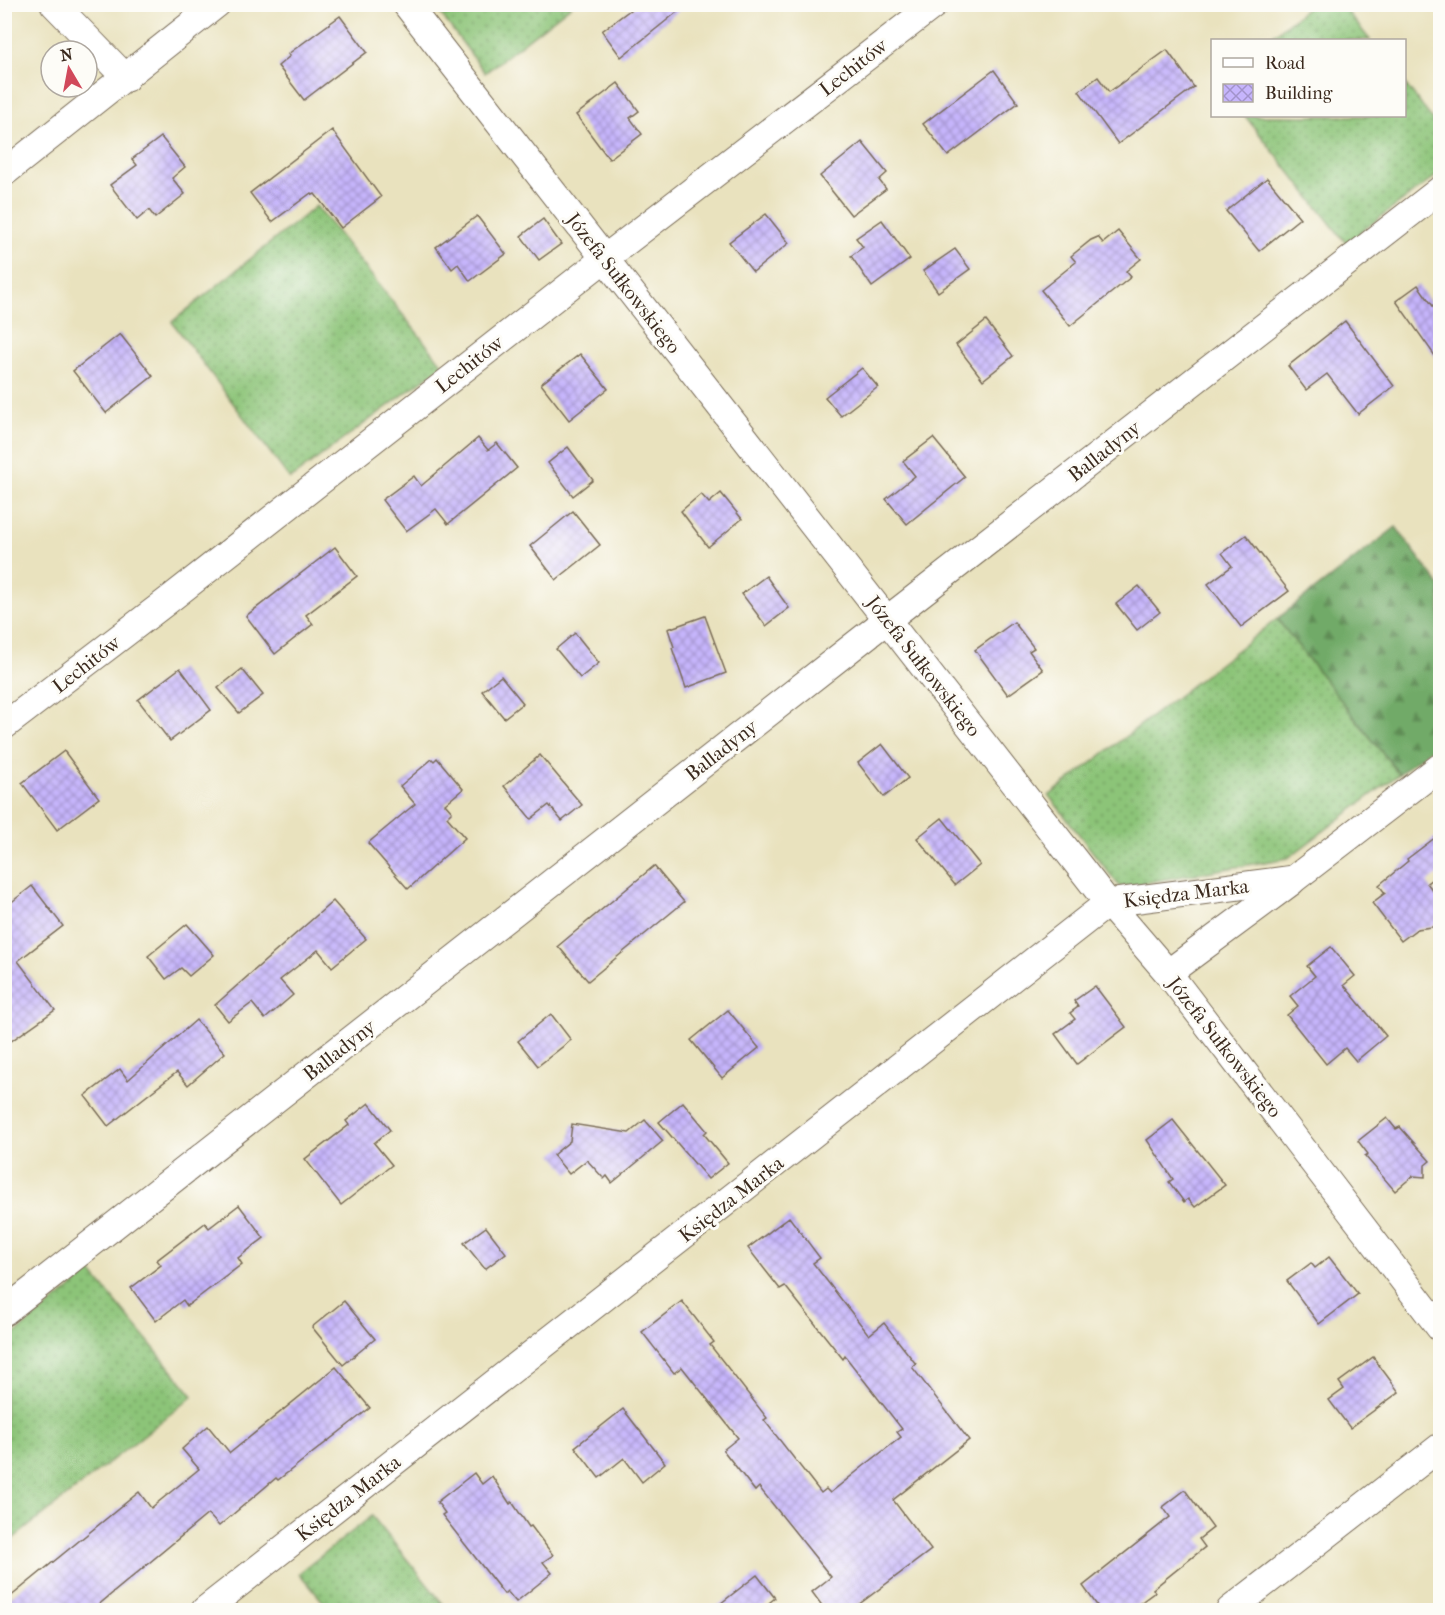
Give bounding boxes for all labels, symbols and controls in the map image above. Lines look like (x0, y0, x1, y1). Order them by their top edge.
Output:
street label: Lechitów (815, 33, 893, 101)
north arrow (39, 39, 99, 99)
legend (1211, 39, 1406, 117)
text: N (59, 44, 75, 65)
text: Road (1265, 53, 1305, 74)
text: Building (1265, 83, 1333, 104)
street label: Józefa Sułkowskiego (560, 207, 686, 358)
street label: Lechitów (431, 330, 509, 398)
street label: Balladyny (1064, 415, 1146, 487)
street label: Józefa Sułkowskiego (860, 590, 986, 741)
street label: Lechitów (48, 630, 126, 698)
street label: Balladyny (681, 714, 763, 786)
street label: Księdza Marka (1122, 874, 1251, 913)
street label: Józefa Sułkowskiego (1161, 971, 1287, 1122)
street label: Balladyny (299, 1014, 381, 1086)
street label: Księdza Marka (674, 1151, 789, 1247)
street label: Księdza Marka (291, 1450, 406, 1546)

